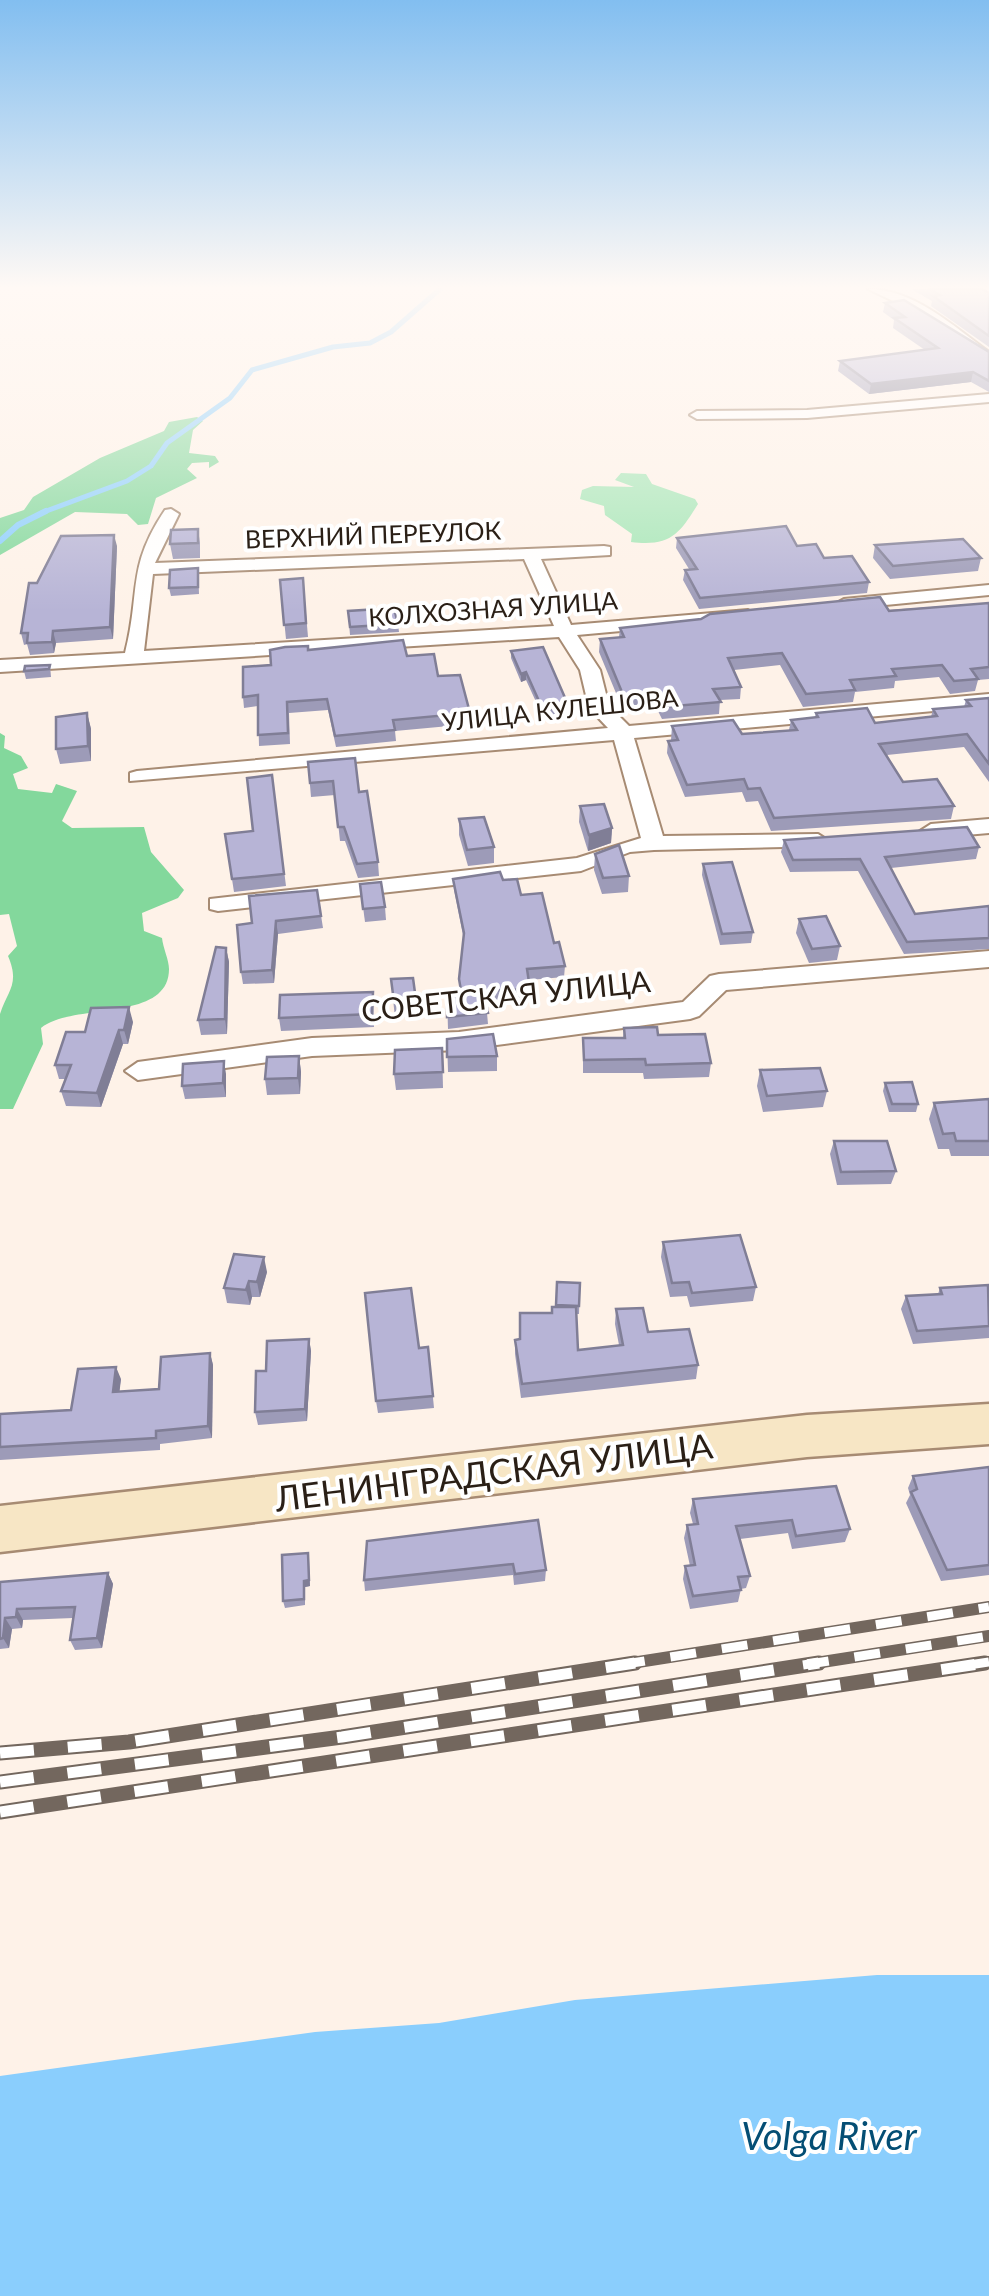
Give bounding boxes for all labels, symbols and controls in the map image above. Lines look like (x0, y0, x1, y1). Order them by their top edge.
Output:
street label: ВЕРХНИЙ ПЕРЕУЛОК (244, 515, 502, 553)
street label: КОЛХОЗНАЯ УЛИЦА (367, 584, 619, 632)
street label: УЛИЦА КУЛЕШОВА (440, 682, 680, 736)
street label: СОВЕТСКАЯ УЛИЦА (359, 962, 653, 1028)
street label: ЛЕНИНГРАДСКАЯ УЛИЦА (272, 1423, 715, 1519)
water label: Volga River (741, 2112, 918, 2158)

